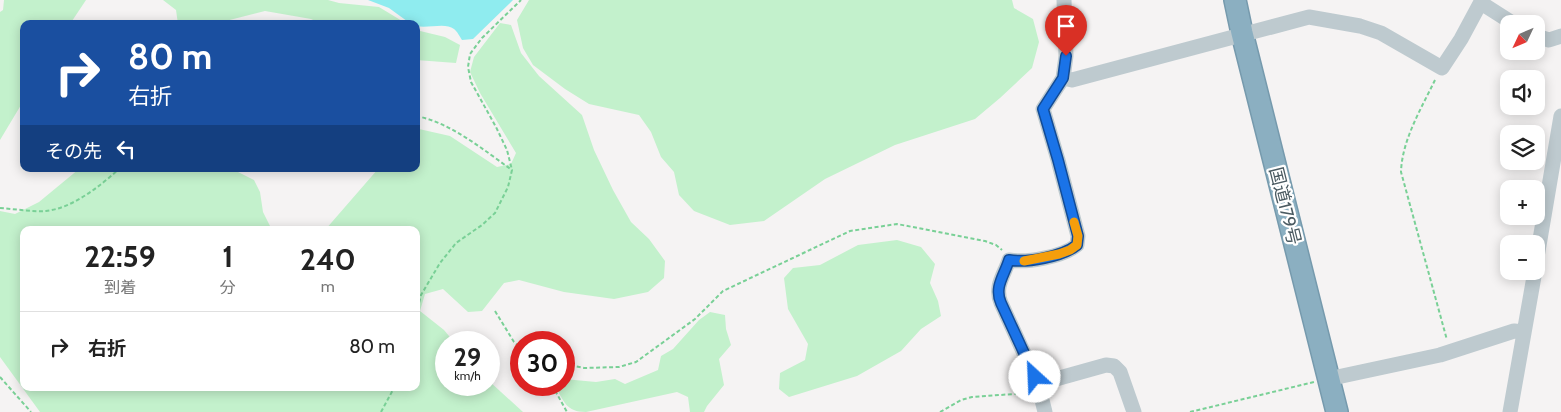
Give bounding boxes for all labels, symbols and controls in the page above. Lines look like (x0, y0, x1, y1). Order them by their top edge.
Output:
pin (1045, 5, 1087, 56)
icon: arrive (1052, 12, 1080, 40)
north arrow (1500, 15, 1545, 60)
map controls (1500, 15, 1545, 280)
text: 80 m (128, 35, 212, 78)
icon: right (45, 40, 110, 105)
button: sound (1500, 70, 1545, 115)
text: 右折 (128, 83, 172, 110)
button: layers (1500, 125, 1545, 170)
icon: left (112, 135, 140, 163)
text: その先 (45, 140, 102, 163)
street label: 国道179号 (1265, 165, 1305, 247)
button: + (1500, 180, 1545, 225)
button: − (1500, 235, 1545, 280)
text: 22:59 (84, 238, 156, 275)
text: 1 (222, 238, 233, 275)
text: 240 (300, 241, 356, 278)
text: m (321, 277, 335, 296)
text: 到着 (104, 278, 136, 297)
text: 分 (220, 278, 236, 297)
speed limit sign: 30 (510, 331, 575, 396)
icon: right (45, 333, 73, 361)
text: 80 m (349, 335, 395, 358)
text: 右折 (88, 337, 126, 360)
text: 29 (454, 342, 481, 372)
position arrow (1008, 350, 1060, 402)
text: km/h (454, 368, 481, 383)

